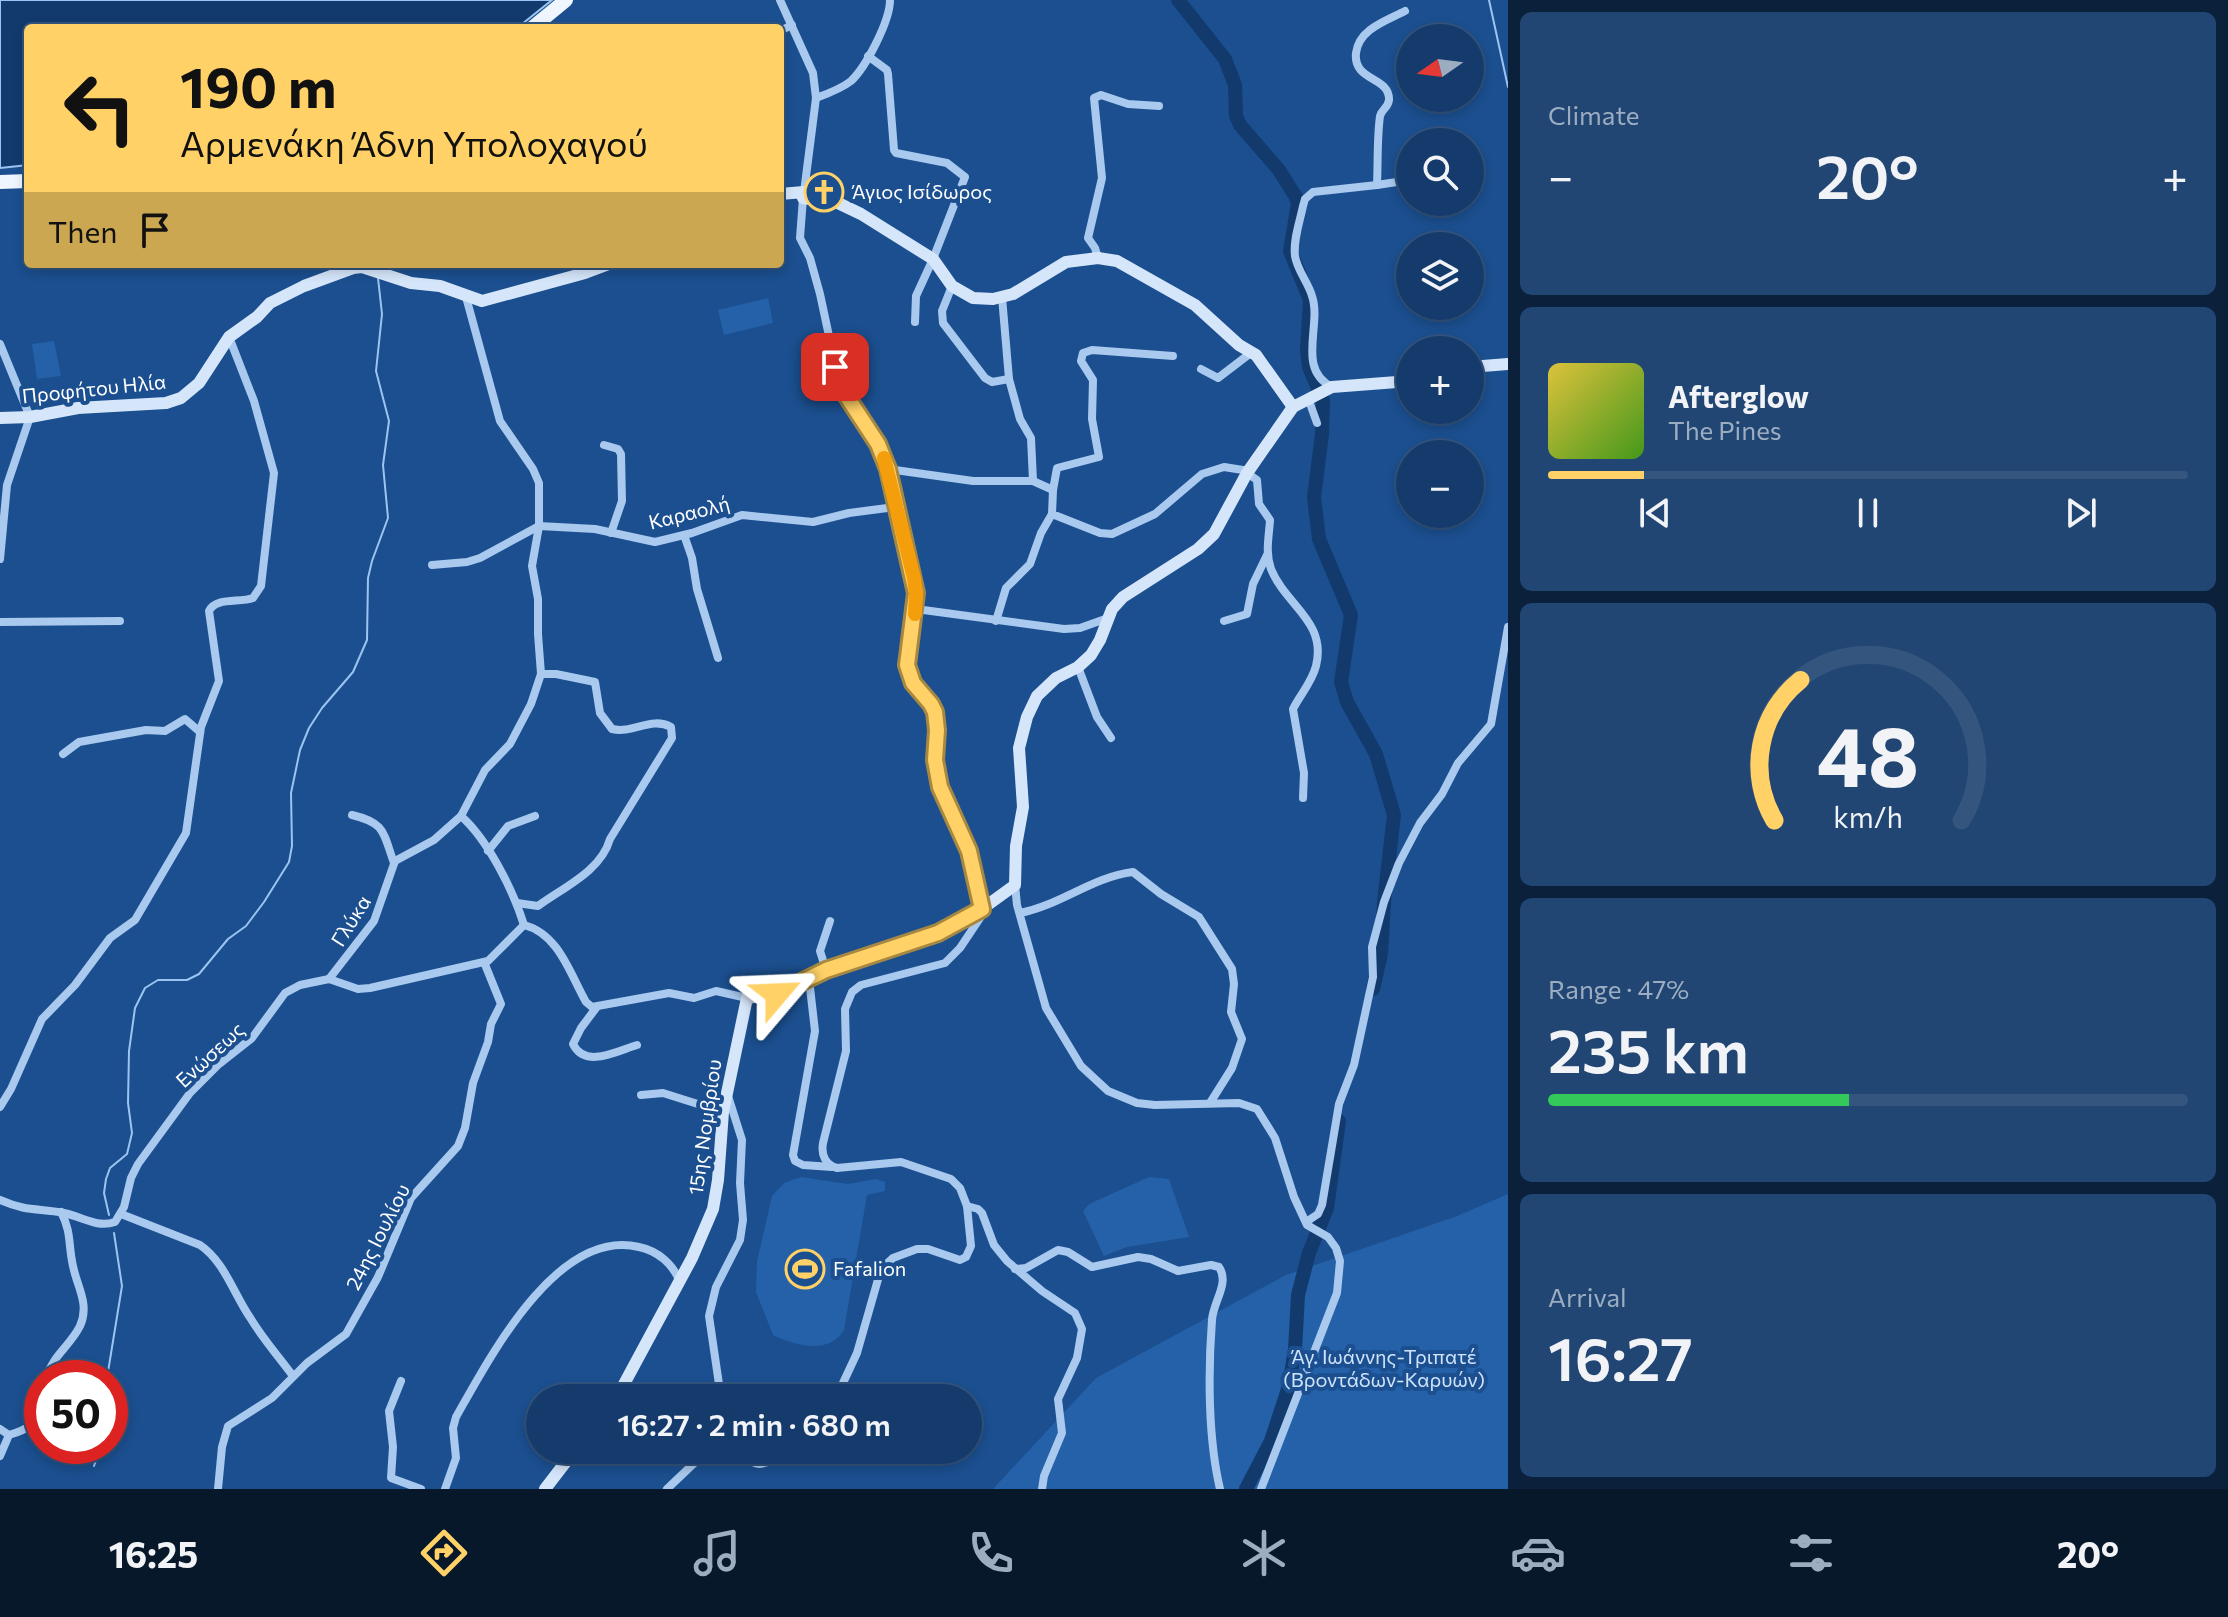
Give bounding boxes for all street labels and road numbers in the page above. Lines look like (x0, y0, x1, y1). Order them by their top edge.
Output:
street label: Προφήτου Ηλία (21, 369, 167, 408)
street label: Καραολή (646, 490, 732, 534)
street label: Γλύκα (325, 891, 375, 950)
street label: Ενώσεως (170, 1017, 248, 1092)
street label: 15ης Νομβρίου (683, 1057, 725, 1196)
street label: 24ης Ιουλίου (340, 1179, 414, 1294)

